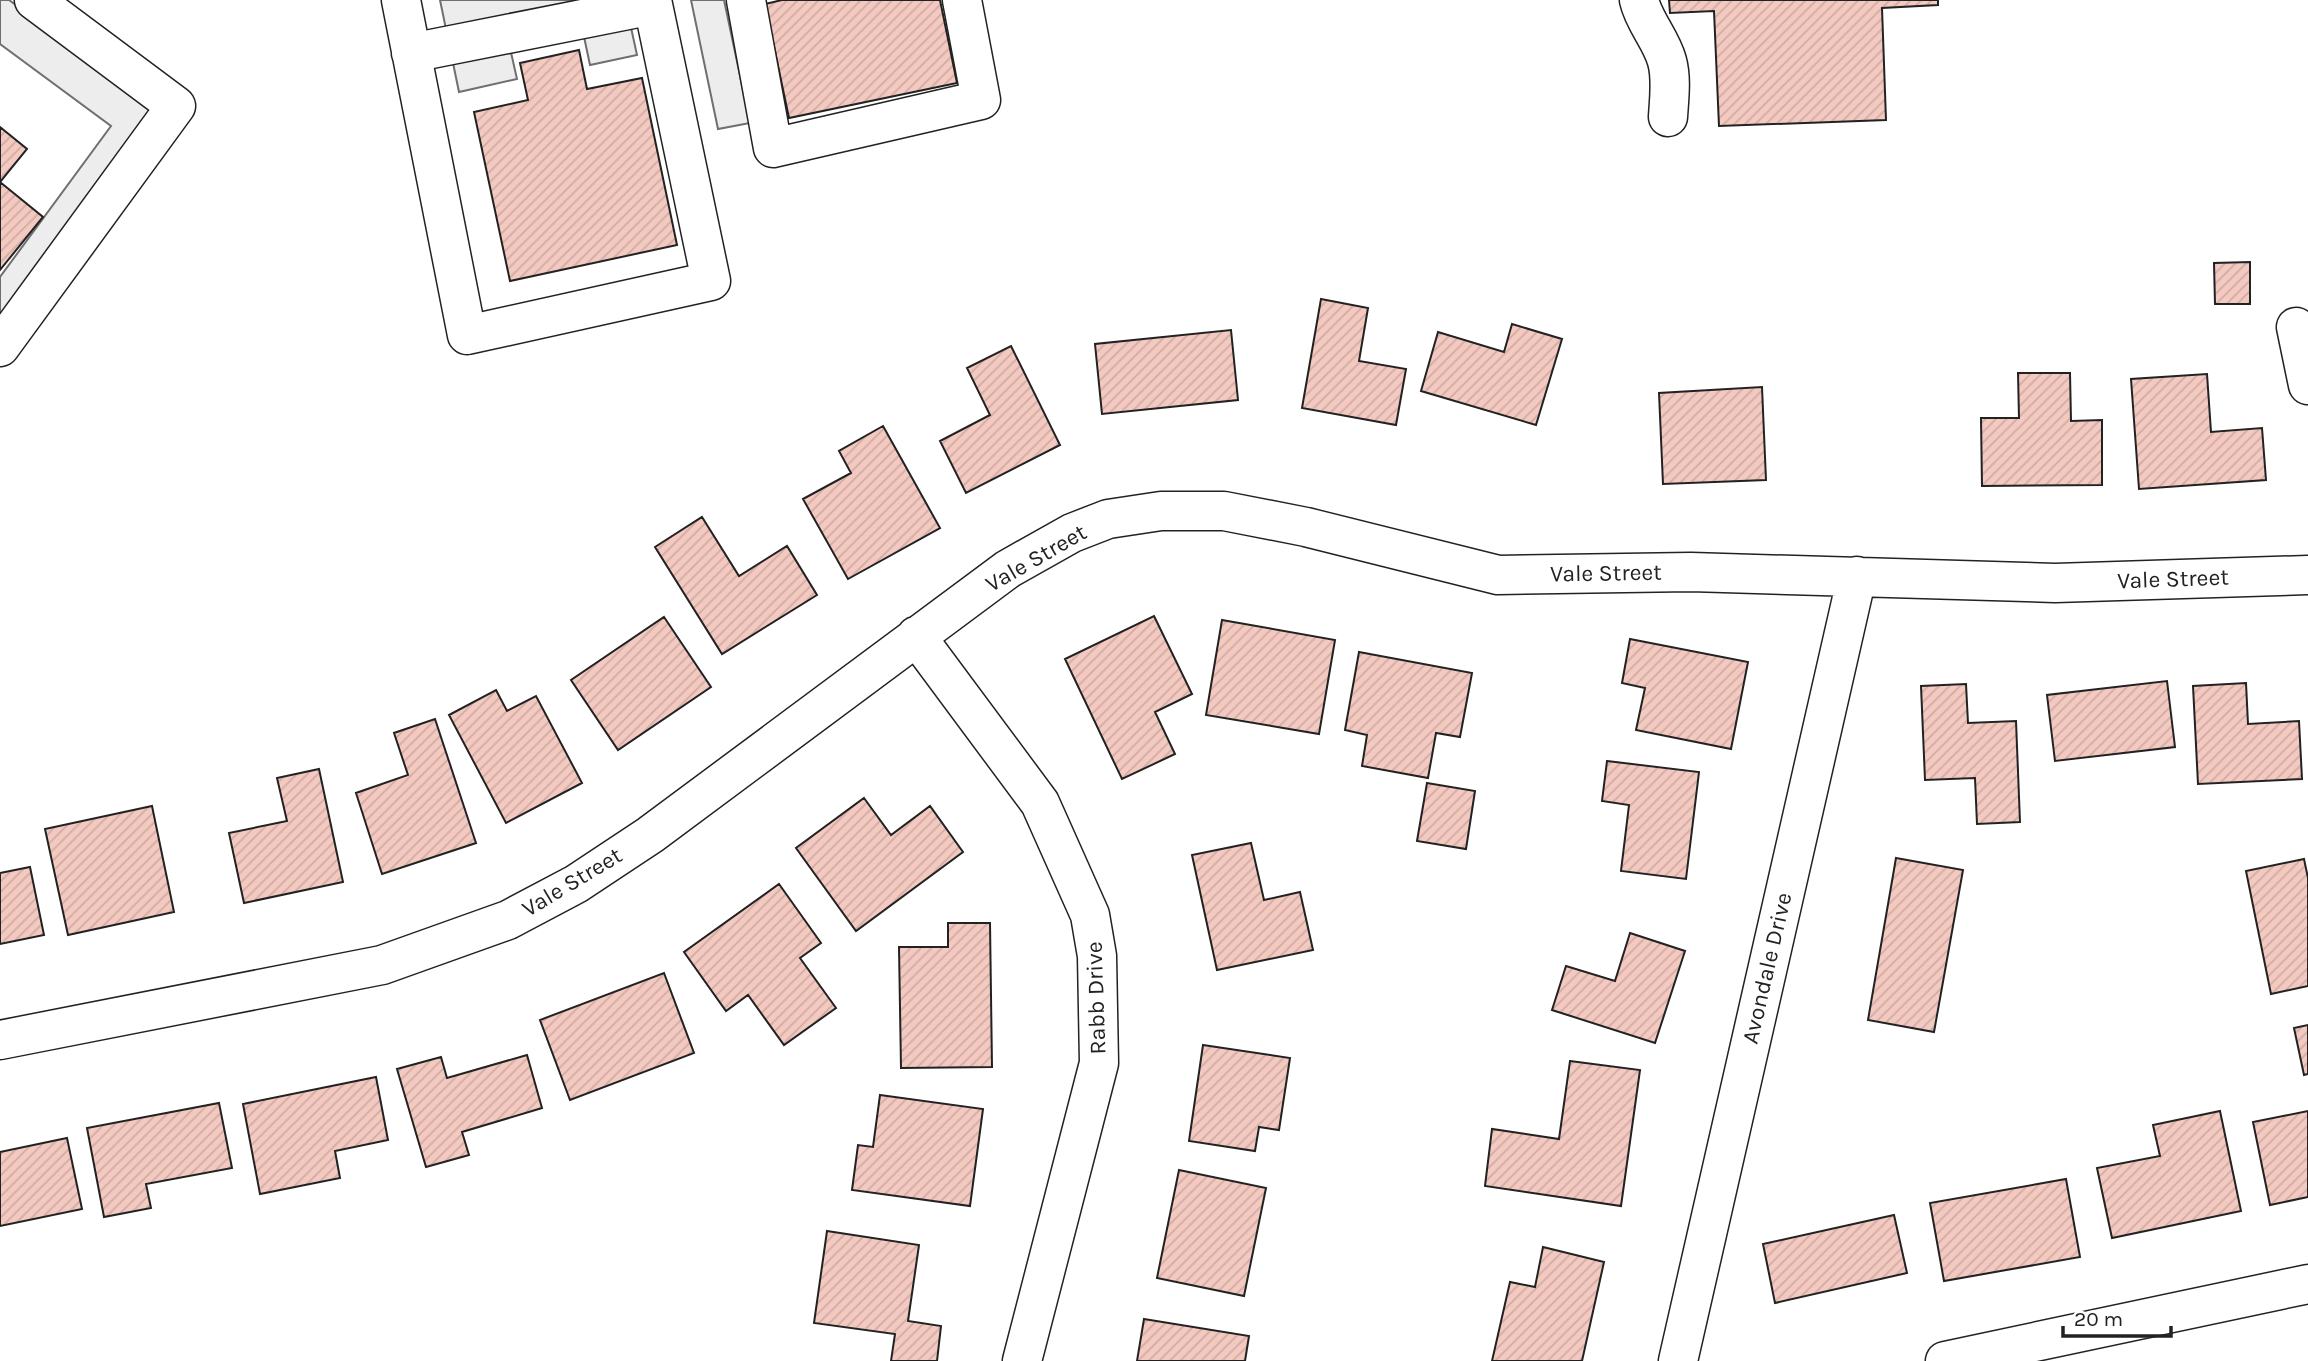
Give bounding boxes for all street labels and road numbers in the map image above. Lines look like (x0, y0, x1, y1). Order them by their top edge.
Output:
street label: Vale Street (981, 518, 1091, 598)
street label: Vale Street (1550, 559, 1662, 587)
street label: Vale Street (2117, 564, 2230, 594)
street label: Vale Street (517, 841, 627, 922)
street label: Avondale Drive (1736, 890, 1798, 1046)
street label: Rabb Drive (1081, 941, 1111, 1055)

